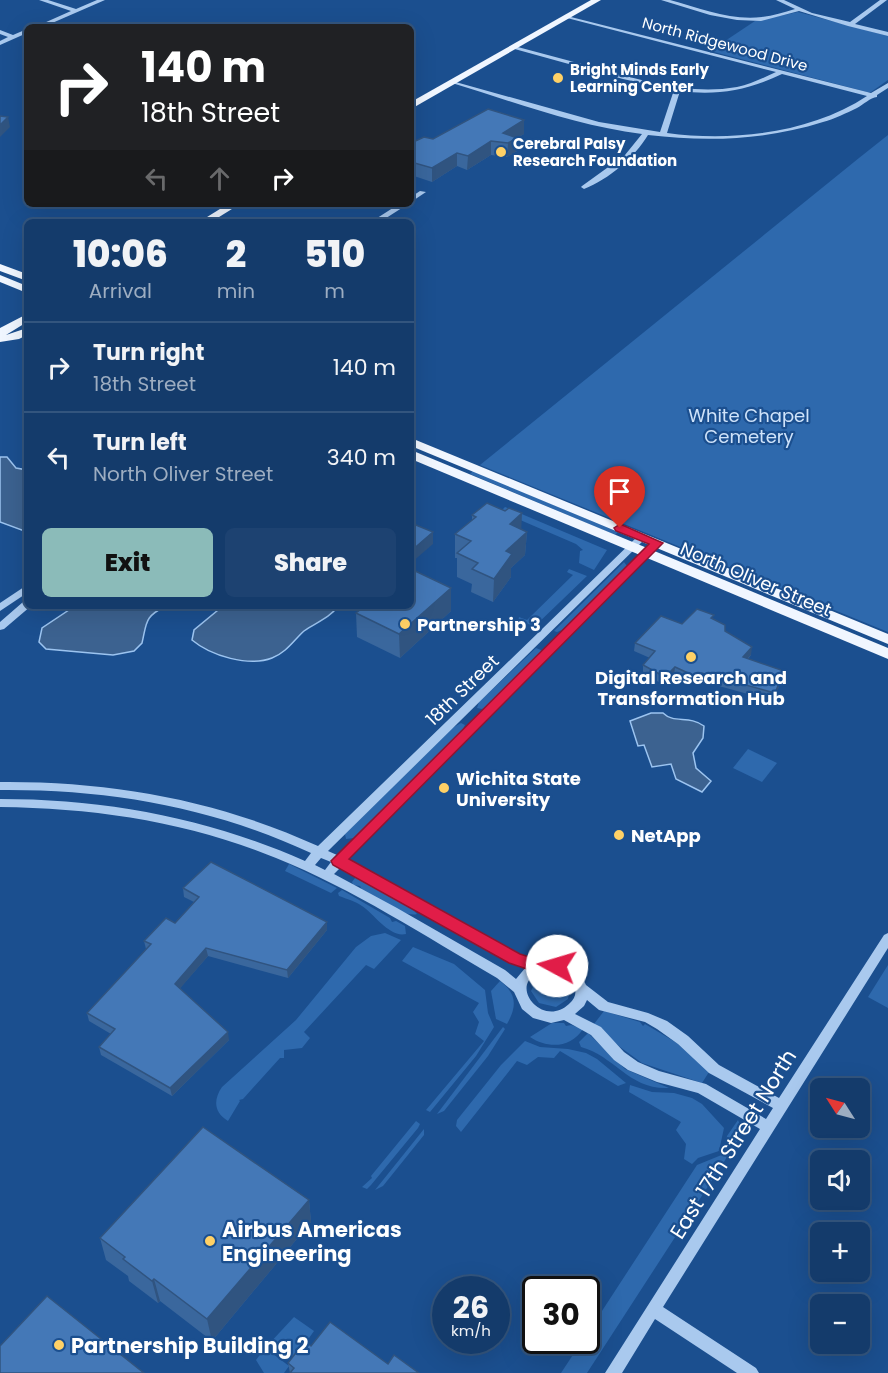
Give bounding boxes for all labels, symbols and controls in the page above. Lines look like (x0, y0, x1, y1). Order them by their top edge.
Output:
street label: North Ridgewood Drive (640, 12, 810, 76)
text: 140 m (141, 38, 266, 97)
icon: right (42, 48, 120, 126)
place label: Bright Minds Early Learning Center (570, 59, 709, 97)
marker: Bright Minds Early Learning Center (551, 71, 565, 85)
text: 18th Street (141, 94, 280, 131)
place label: Cerebral Palsy Research Foundation (513, 133, 677, 171)
marker: Cerebral Palsy Research Foundation (494, 145, 508, 159)
icon: left (140, 162, 173, 195)
icon: ahead (203, 162, 236, 195)
icon: right (266, 162, 299, 195)
text: 10:06 (73, 229, 168, 280)
text: 2 (226, 229, 246, 280)
text: 510 (304, 229, 365, 280)
text: Arrival (89, 277, 152, 305)
text: min (217, 277, 255, 305)
text: m (324, 277, 345, 305)
text: Turn right (93, 337, 204, 368)
icon: right (42, 351, 75, 384)
text: 140 m (333, 352, 396, 383)
text: 18th Street (93, 370, 196, 398)
park label: White Chapel Cemetery (688, 403, 810, 449)
text: Turn left (93, 427, 187, 458)
icon: left (42, 441, 75, 474)
text: 340 m (327, 442, 396, 473)
text: North Oliver Street (93, 460, 273, 488)
pin (594, 466, 645, 528)
icon: arrive (603, 475, 636, 508)
button: Exit (42, 528, 213, 597)
button: Share (225, 528, 396, 597)
street label: North Oliver Street (676, 536, 836, 622)
place label: Partnership 3 (417, 612, 541, 637)
marker: Partnership 3 (398, 617, 412, 631)
street label: 18th Street (420, 649, 504, 731)
marker: Digital Research and Transformation Hub (684, 650, 698, 664)
place label: Digital Research and Transformation Hub (595, 665, 787, 711)
place label: Wichita State University (456, 766, 581, 812)
marker: Wichita State University (437, 781, 451, 795)
place label: NetApp (631, 823, 701, 848)
marker: NetApp (612, 828, 626, 842)
position arrow (525, 934, 589, 998)
street label: East 17th Street North (663, 1044, 803, 1244)
north arrow (810, 1078, 870, 1138)
map controls (810, 1078, 870, 1354)
button: sound (810, 1150, 870, 1210)
place label: Airbus Americas Engineering (222, 1215, 402, 1268)
button: + (810, 1222, 870, 1282)
marker: Airbus Americas Engineering (203, 1234, 217, 1248)
speed limit sign: 30 (522, 1276, 600, 1354)
text: 26 (453, 1286, 489, 1329)
button: − (810, 1294, 870, 1354)
text: km/h (451, 1320, 491, 1341)
place label: Partnership Building 2 (71, 1331, 308, 1360)
marker: Partnership Building 2 (52, 1338, 66, 1352)

